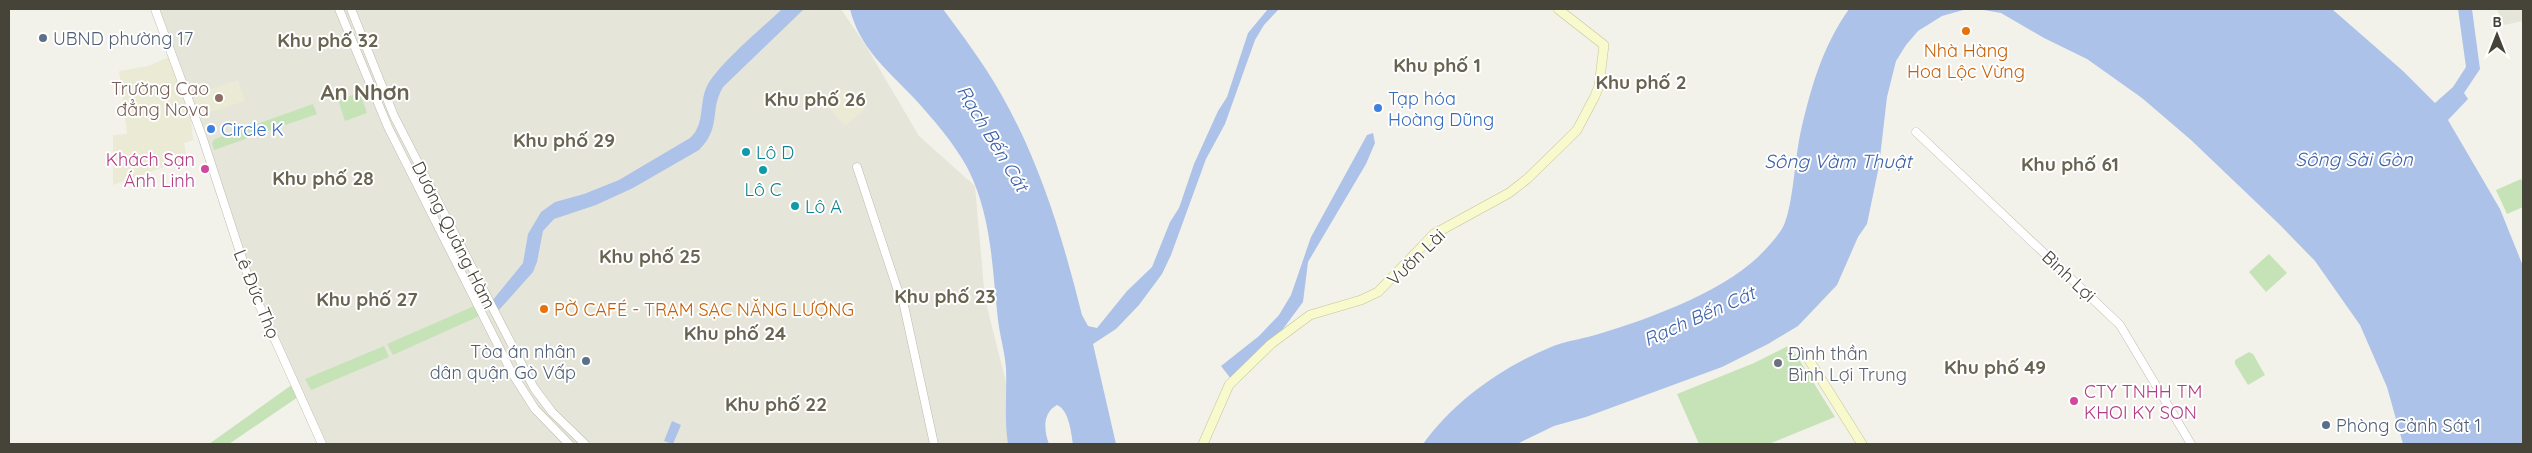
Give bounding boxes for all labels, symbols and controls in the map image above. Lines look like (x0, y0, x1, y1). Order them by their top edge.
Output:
north arrow (2472, 10, 2522, 60)
text: B (2492, 13, 2502, 31)
marker: Nhà Hàng Hoa Lộc Vừng (1960, 25, 1972, 37)
place label: UBND phường 17 (53, 27, 193, 50)
district label: Khu phố 32 (277, 28, 379, 52)
marker: UBND phường 17 (37, 32, 49, 44)
place label: Nhà Hàng Hoa Lộc Vừng (1907, 39, 2025, 83)
district label: Khu phố 1 (1393, 53, 1481, 77)
district label: Khu phố 2 (1595, 70, 1687, 94)
place label: Trường Cao đẳng Nova (111, 77, 209, 121)
district label: An Nhơn (320, 78, 410, 106)
water label: Rạch Bến Cát (952, 80, 1035, 198)
district label: Khu phố 26 (764, 87, 866, 111)
place label: Tạp hóa Hoàng Dũng (1388, 87, 1494, 131)
marker: Trường Cao đẳng Nova (213, 92, 225, 104)
marker: Tạp hóa Hoàng Dũng (1372, 102, 1384, 114)
place label: Circle K (221, 118, 284, 141)
marker: Circle K (205, 123, 217, 135)
district label: Khu phố 29 (513, 128, 615, 152)
place label: Lô D (756, 141, 794, 164)
marker: Lô D (740, 146, 752, 158)
water label: Sông Sài Gòn (2295, 147, 2414, 171)
place label: Khách Sạn Ánh Linh (106, 148, 195, 192)
water label: Sông Vàm Thuật (1764, 149, 1914, 173)
district label: Khu phố 61 (2021, 152, 2119, 176)
street label: Dương Quảng Hàm (407, 157, 501, 313)
marker: Khách Sạn Ánh Linh (199, 163, 211, 175)
marker: Lô C (757, 164, 769, 176)
district label: Khu phố 28 (272, 166, 374, 190)
place label: Lô C (744, 178, 782, 201)
place label: Lô A (805, 195, 842, 218)
marker: Lô A (789, 200, 801, 212)
street label: Vườn Lài (1382, 224, 1450, 290)
district label: Khu phố 25 (599, 244, 701, 268)
street label: Bình Lợi (2037, 245, 2101, 307)
street label: Lê Đức Thọ (229, 246, 285, 342)
water label: Rạch Bến Cát (1639, 280, 1761, 351)
district label: Khu phố 23 (894, 284, 996, 308)
district label: Khu phố 27 (316, 287, 418, 311)
place label: PỜ CAFÉ - TRẠM SẠC NĂNG LƯỢNG (554, 298, 854, 321)
marker: PỜ CAFÉ - TRẠM SẠC NĂNG LƯỢNG (538, 303, 550, 315)
district label: Khu phố 24 (684, 321, 786, 345)
place label: Tòa án nhân dân quận Gò Vấp (430, 340, 576, 384)
place label: Đình thần Bình Lợi Trung (1788, 342, 1907, 386)
marker: Tòa án nhân dân quận Gò Vấp (580, 355, 592, 367)
district label: Khu phố 49 (1944, 355, 2046, 379)
marker: Đình thần Bình Lợi Trung (1772, 357, 1784, 369)
place label: CTY TNHH TM KHOI KY SON (2084, 380, 2202, 424)
district label: Khu phố 22 (725, 392, 827, 416)
marker: CTY TNHH TM KHOI KY SON (2068, 395, 2080, 407)
place label: Phòng Cảnh Sát 1 (2336, 414, 2481, 437)
marker: Phòng Cảnh Sát 1 (2320, 419, 2332, 431)

